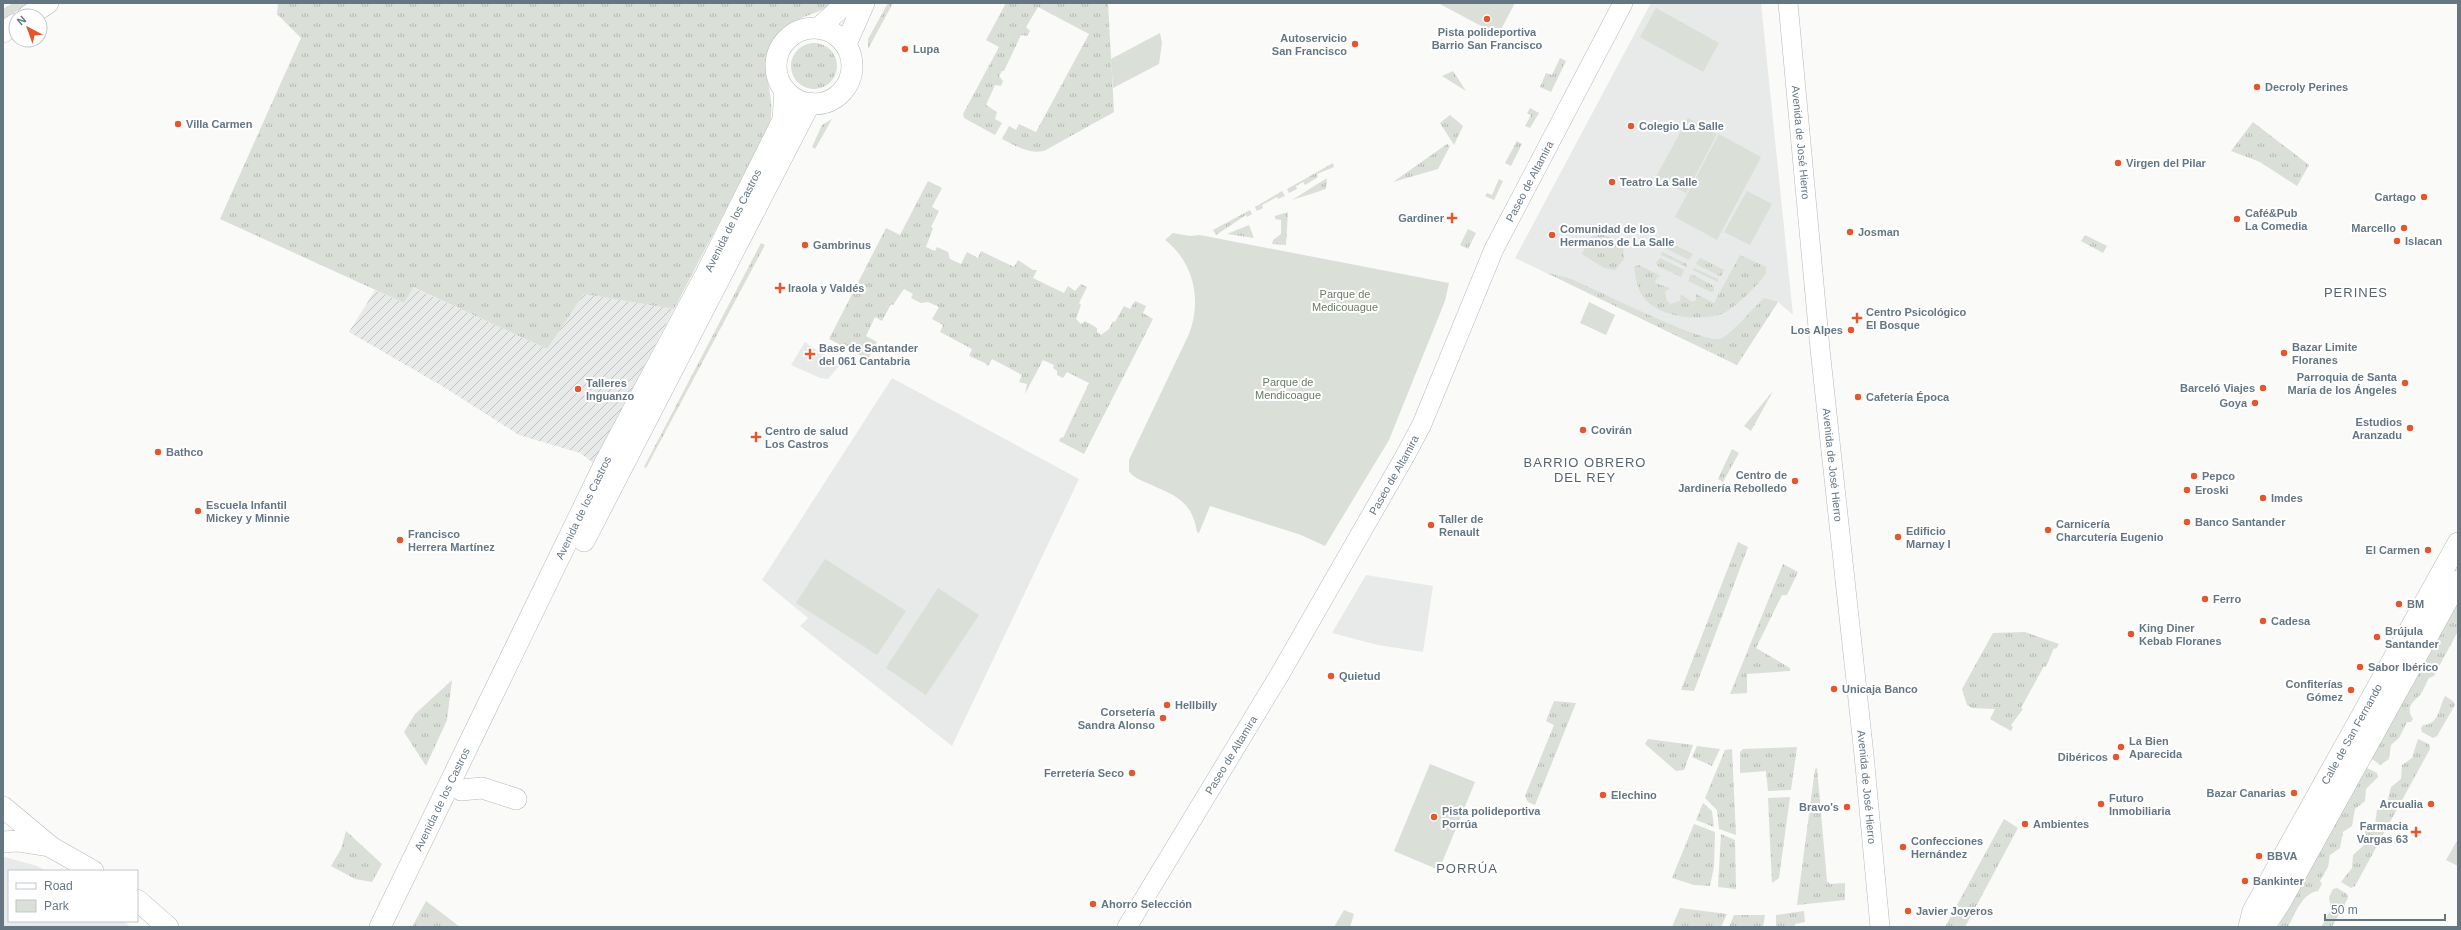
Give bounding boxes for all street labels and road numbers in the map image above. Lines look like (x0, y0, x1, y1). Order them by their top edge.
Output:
street label: Avenida de José Hierro (1790, 85, 1812, 200)
street label: Paseo de Altamira (1503, 138, 1556, 224)
street label: Avenida de los Castros (702, 167, 764, 274)
street label: Avenida de José Hierro (1820, 407, 1845, 522)
street label: Paseo de Altamira (1367, 432, 1421, 517)
street label: Avenida de los Castros (553, 454, 614, 561)
street label: Calle de San Fernando (2319, 682, 2384, 786)
street label: Paseo de Altamira (1203, 713, 1260, 796)
street label: Avenida de José Hierro (1855, 730, 1878, 844)
street label: Avenida de los Castros (412, 745, 472, 853)

